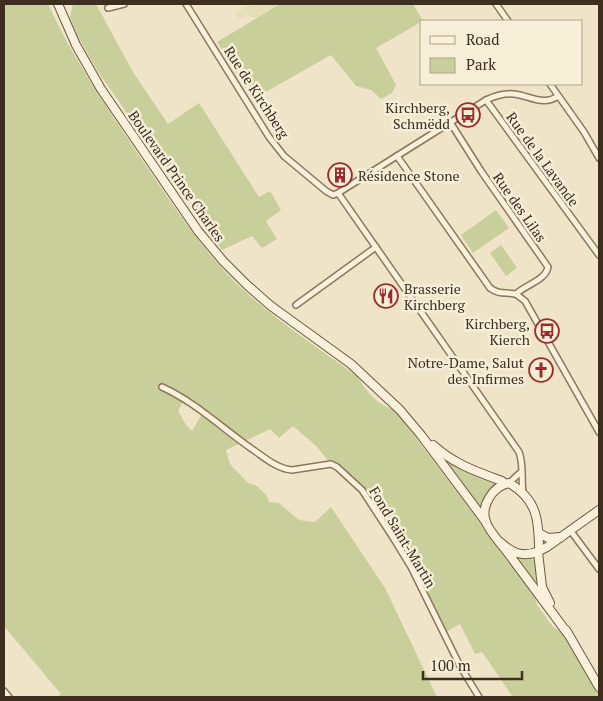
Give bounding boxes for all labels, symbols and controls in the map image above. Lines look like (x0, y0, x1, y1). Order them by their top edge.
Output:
legend (420, 20, 583, 85)
text: Road (466, 29, 499, 49)
street label: Rue de Kirchberg (220, 42, 294, 142)
text: Park (466, 54, 496, 74)
place label: Kirchberg, Schmëdd (385, 98, 450, 133)
bus stop icon: Kirchberg, Schmëdd (455, 102, 481, 128)
street label: Boulevard Prince Charles (124, 107, 230, 245)
street label: Rue de la Lavande (502, 108, 584, 210)
building icon: Résidence Stone (327, 162, 353, 188)
place label: Résidence Stone (358, 166, 460, 185)
street label: Rue des Lilas (489, 168, 551, 246)
place label: Brasserie Kirchberg (404, 279, 465, 314)
restaurant icon: Brasserie Kirchberg (373, 283, 399, 309)
place label: Kirchberg, Kierch (465, 314, 530, 349)
bus stop icon: Kirchberg, Kierch (534, 318, 560, 344)
place label: Notre-Dame, Salut des Infirmes (408, 353, 525, 388)
church icon: Notre-Dame, Salut des Infirmes (528, 357, 554, 383)
street label: Fond Saint-Martin (365, 483, 441, 592)
scale bar (423, 648, 522, 680)
text: 100 m (430, 655, 471, 675)

